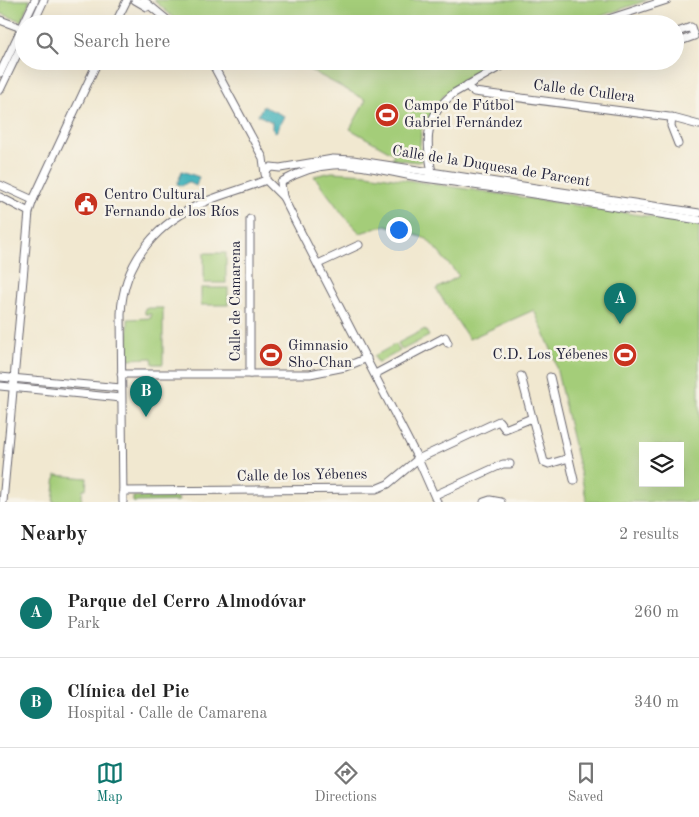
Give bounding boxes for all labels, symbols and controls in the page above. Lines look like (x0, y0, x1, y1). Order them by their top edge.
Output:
search box (15, 15, 684, 70)
icon: search (33, 29, 61, 57)
text: Search here (73, 33, 170, 52)
street label: Calle de Cullera (532, 78, 636, 106)
place label: Campo de Fútbol Gabriel Fernández (404, 99, 522, 131)
sports icon: Campo de Fútbol Gabriel Fernández (374, 102, 400, 128)
street label: Calle de la Duquesa de Parcent (391, 144, 591, 190)
place label: Centro Cultural Fernando de los Ríos (104, 188, 239, 220)
public building icon: Centro Cultural Fernando de los Ríos (73, 191, 99, 217)
your location (386, 217, 412, 243)
street label: Calle de Camarena (229, 240, 244, 361)
pin: A (604, 283, 636, 324)
place label: Gimnasio Sho-Chan (288, 339, 352, 371)
sports icon: Gimnasio Sho-Chan (258, 342, 284, 368)
sports icon: C.D. Los Yébenes (612, 342, 638, 368)
place label: C.D. Los Yébenes (493, 348, 608, 363)
pin: B (130, 376, 162, 417)
map controls (639, 442, 684, 487)
button: layers (639, 442, 684, 487)
street label: Calle de los Yébenes (237, 467, 367, 485)
text: Nearby (20, 524, 88, 545)
text: 2 results (619, 527, 679, 543)
text: Parque del Cerro Almodóvar (67, 593, 306, 612)
text: A (30, 605, 42, 621)
text: 260 m (634, 605, 679, 621)
text: Park (67, 616, 100, 632)
text: Clínica del Pie (67, 683, 189, 702)
text: B (30, 695, 42, 711)
text: 340 m (634, 695, 679, 711)
text: Hospital · Calle de Camarena (67, 706, 267, 722)
tab: Map (96, 759, 124, 806)
tab: Directions (315, 759, 377, 806)
tab: Saved (568, 759, 603, 806)

